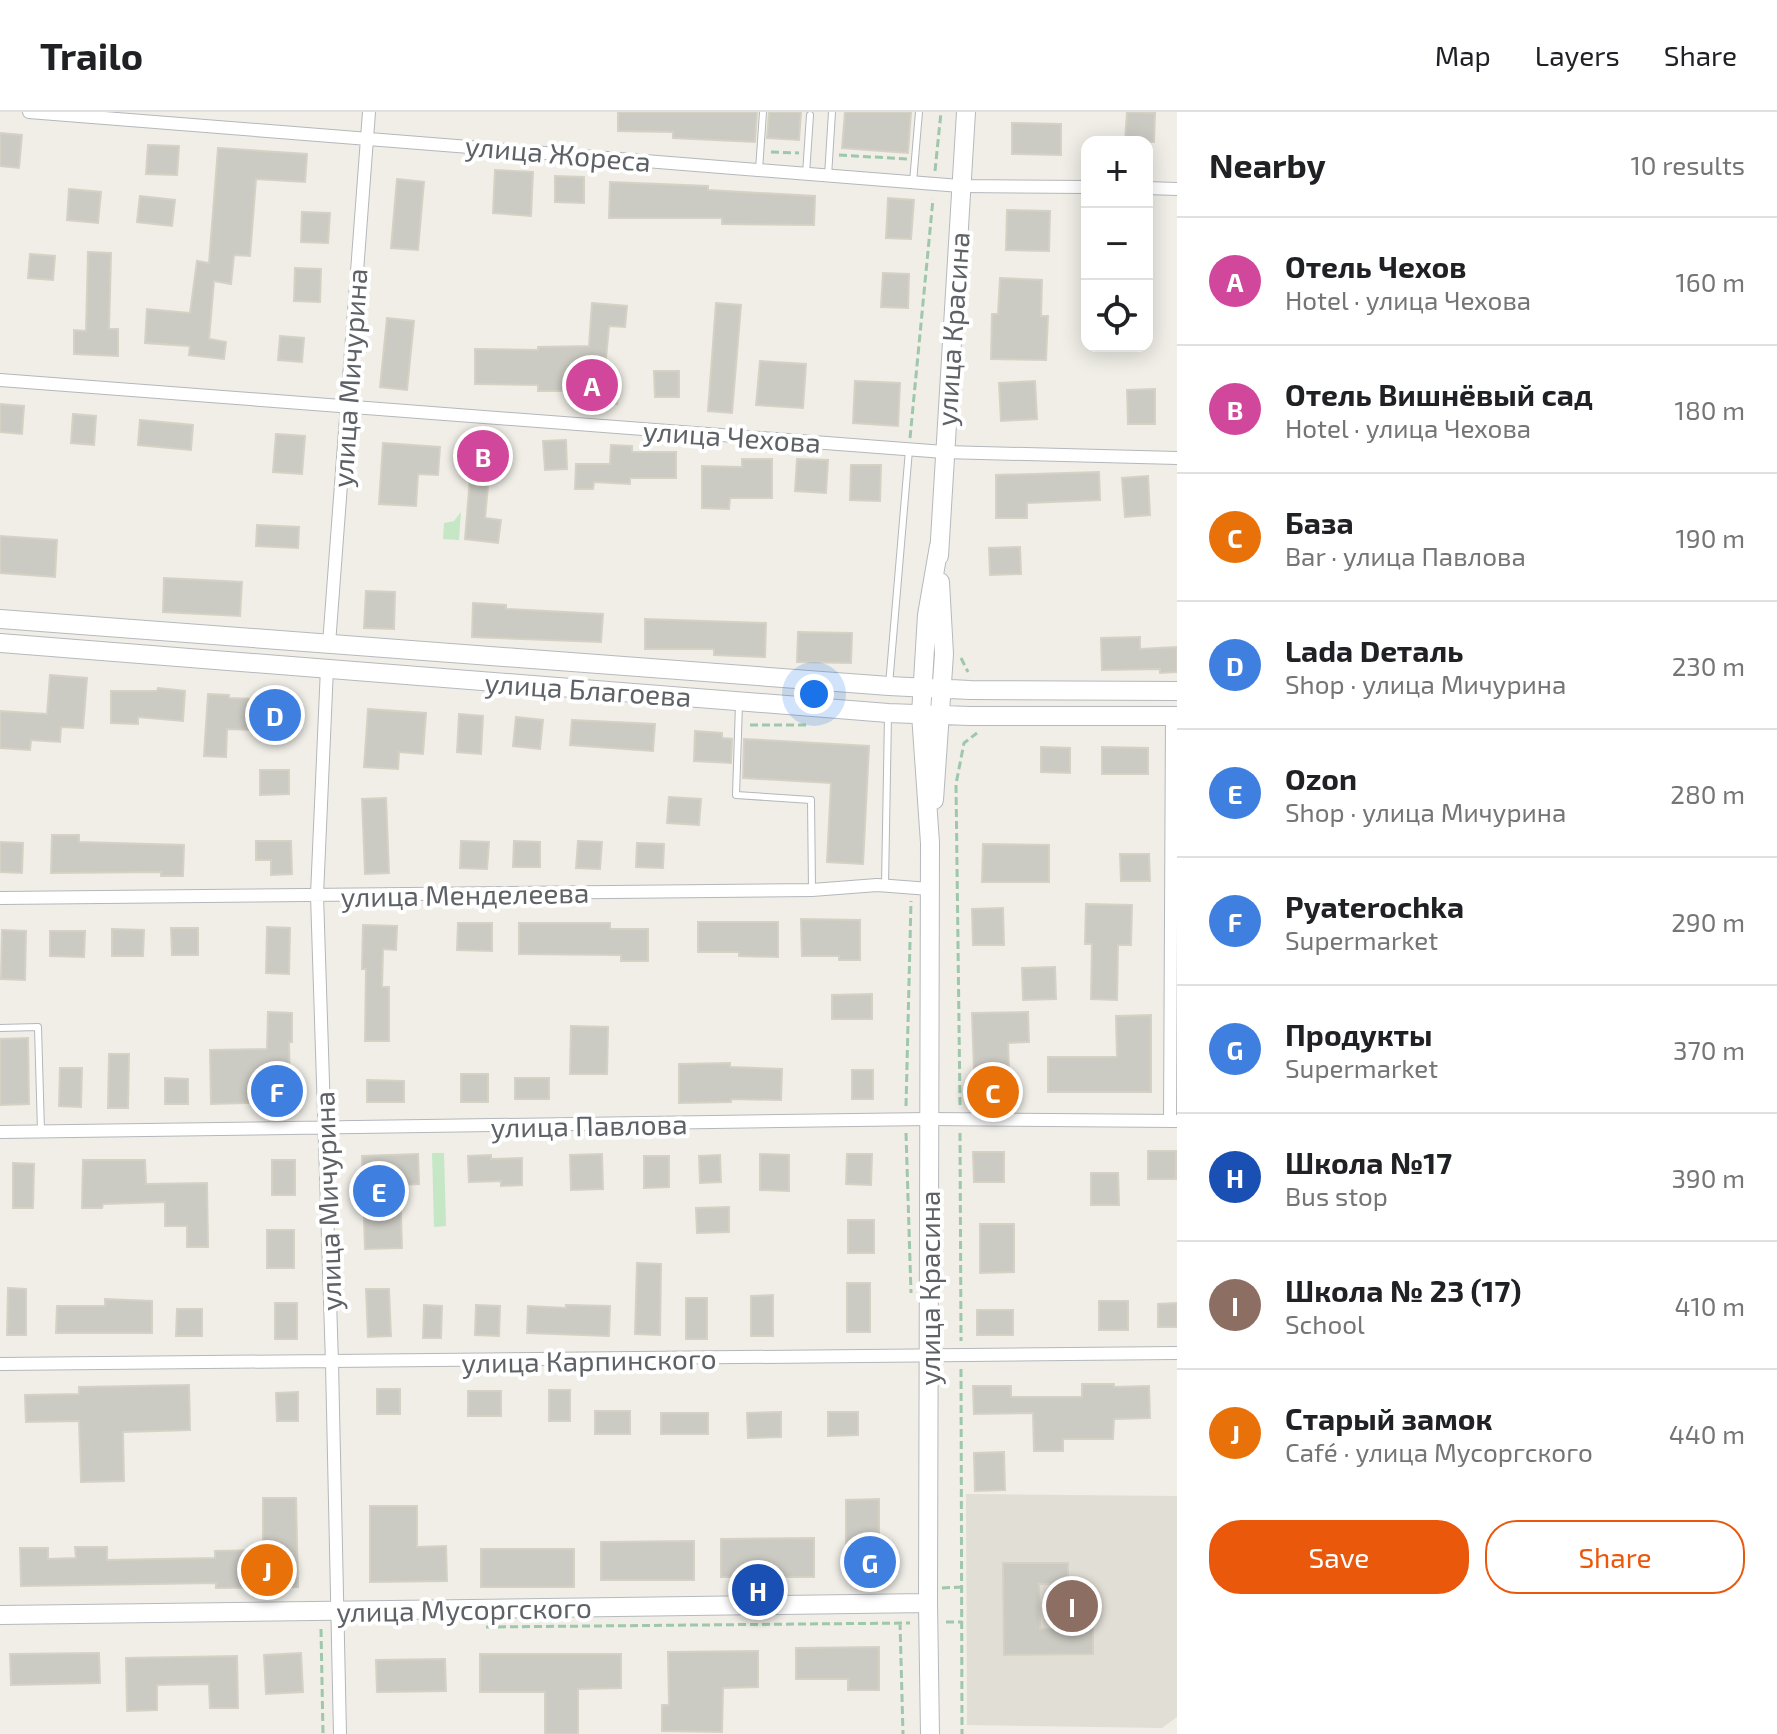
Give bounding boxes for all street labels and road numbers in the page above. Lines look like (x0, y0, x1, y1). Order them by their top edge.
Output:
street label: улица Жореса (464, 128, 652, 178)
street label: улица Красина (928, 231, 976, 427)
street label: улица Мичурина (324, 267, 374, 489)
street label: улица Чехова (642, 413, 822, 459)
street label: улица Благоева (483, 665, 693, 713)
street label: улица Менделеева (340, 875, 590, 913)
street label: улица Мичурина (306, 1091, 348, 1311)
street label: улица Павлова (490, 1106, 688, 1144)
street label: улица Красина (912, 1191, 946, 1386)
street label: улица Карпинского (461, 1341, 717, 1379)
street label: улица Мусоргского (336, 1590, 592, 1628)

